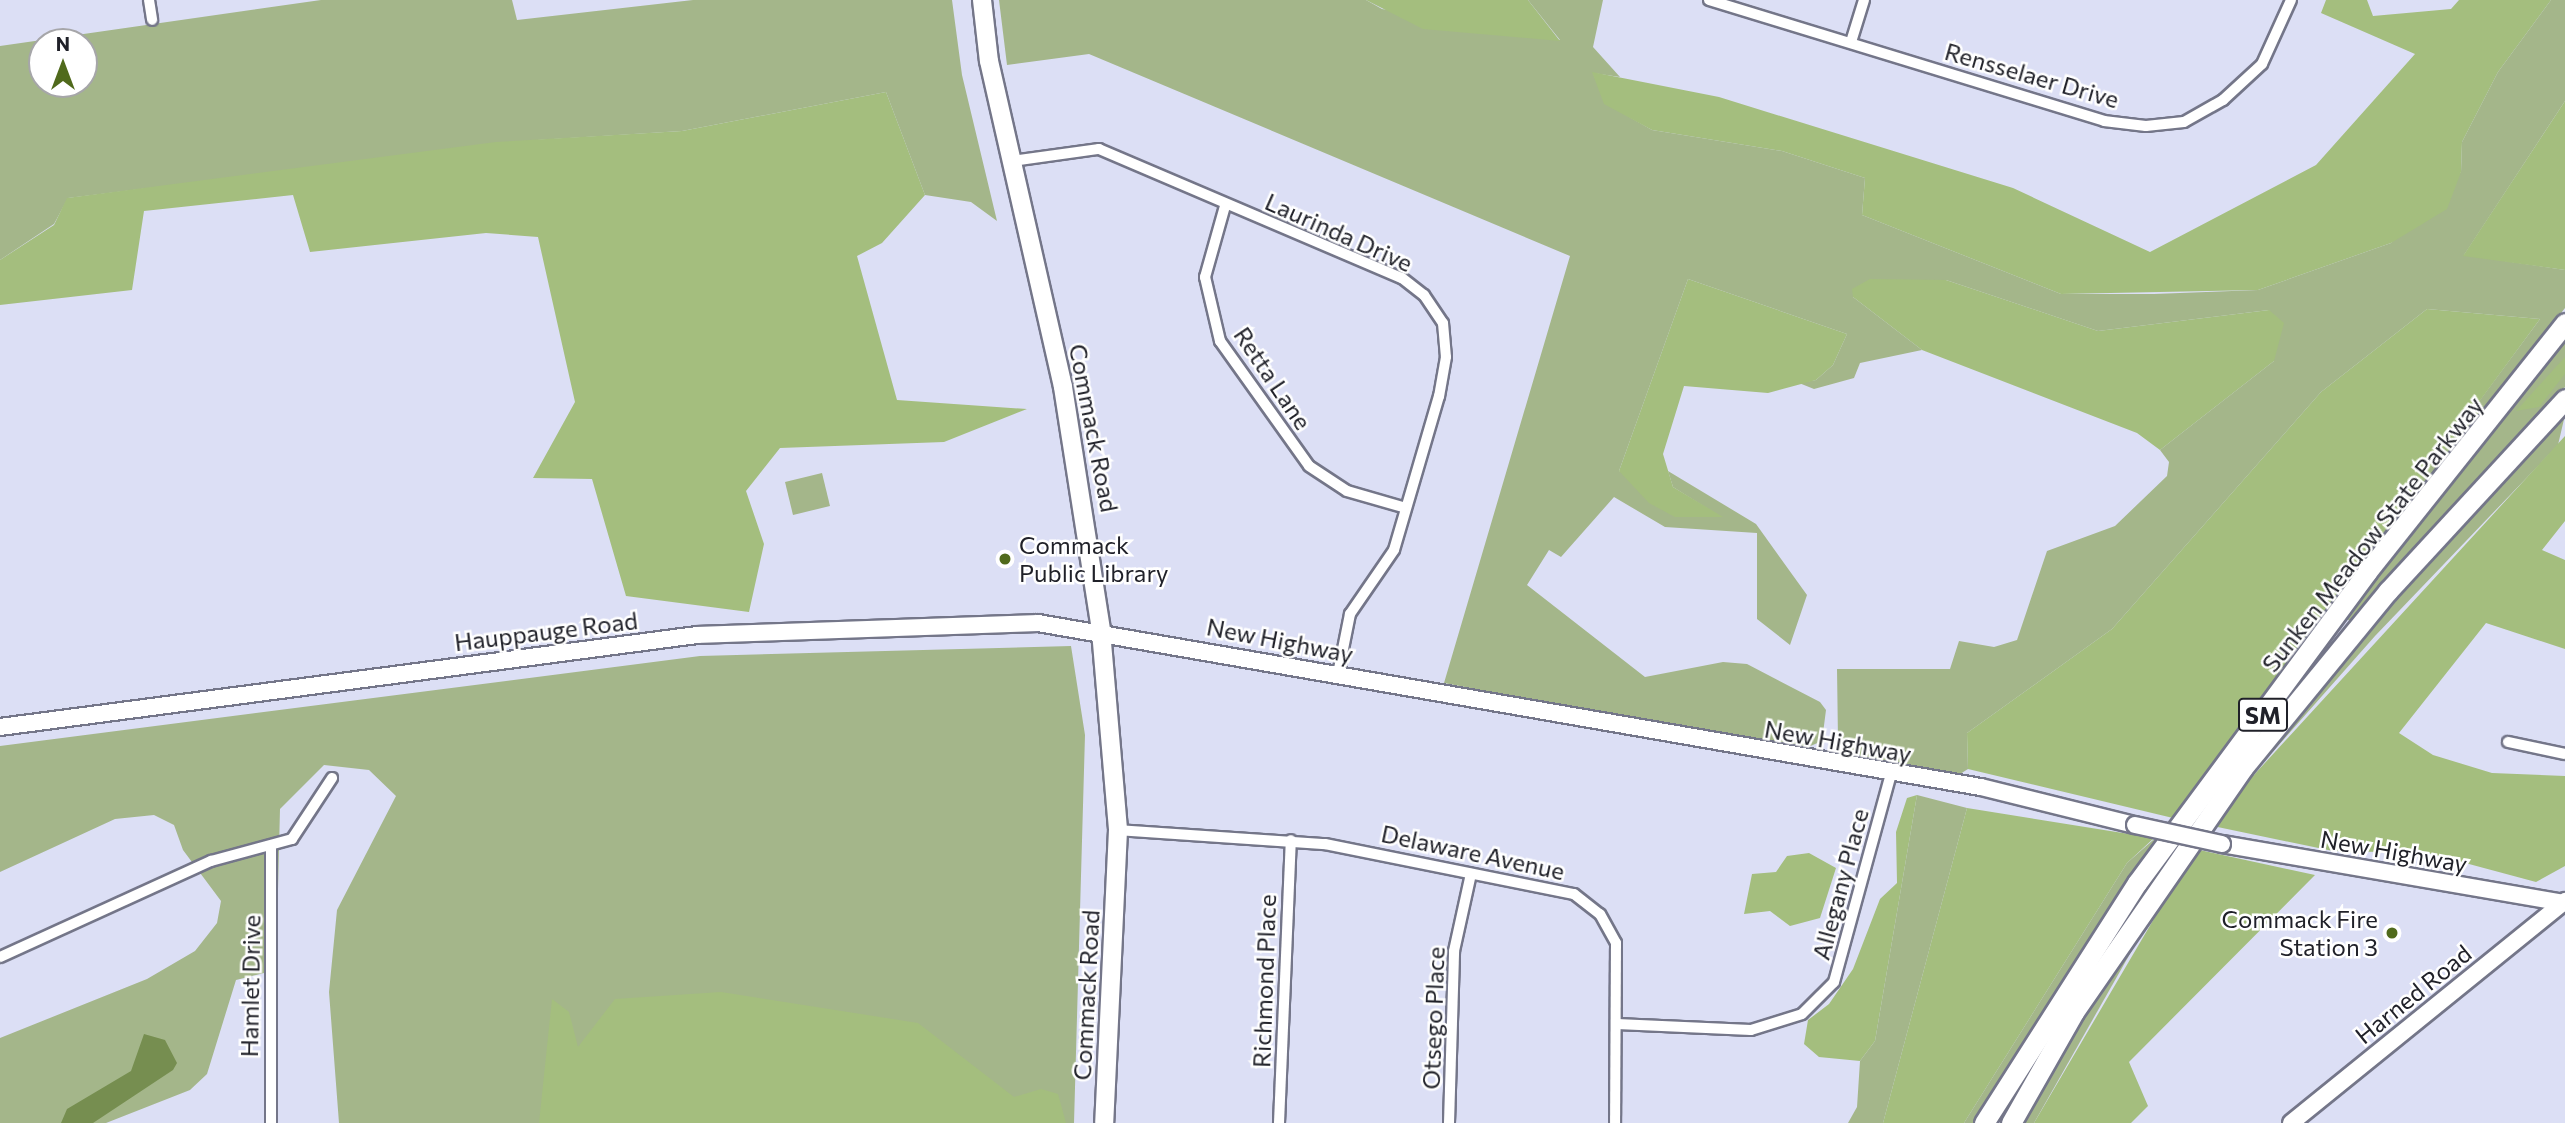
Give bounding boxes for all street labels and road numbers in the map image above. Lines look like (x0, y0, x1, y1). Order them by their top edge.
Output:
street label: Rensselaer Drive (1942, 36, 2122, 114)
street label: Laurinda Drive (1261, 187, 1417, 277)
street label: Retta Lane (1228, 321, 1318, 435)
street label: Commack Road (1064, 341, 1124, 515)
street label: Sunken Meadow State Parkway (2256, 391, 2488, 677)
street label: Hauppauge Road (453, 605, 639, 657)
street label: New Highway (1204, 612, 1356, 668)
road number: SM (2237, 695, 2289, 734)
street label: New Highway (1762, 714, 1914, 768)
street label: Allegany Place (1806, 805, 1874, 963)
street label: Delaware Avenue (1379, 819, 1567, 885)
street label: New Highway (2318, 824, 2470, 878)
street label: Richmond Place (1247, 894, 1281, 1068)
street label: Commack Road (1067, 909, 1105, 1081)
street label: Hamlet Drive (234, 915, 266, 1057)
street label: Harned Road (2349, 938, 2477, 1050)
street label: Otsego Place (1416, 946, 1450, 1090)

